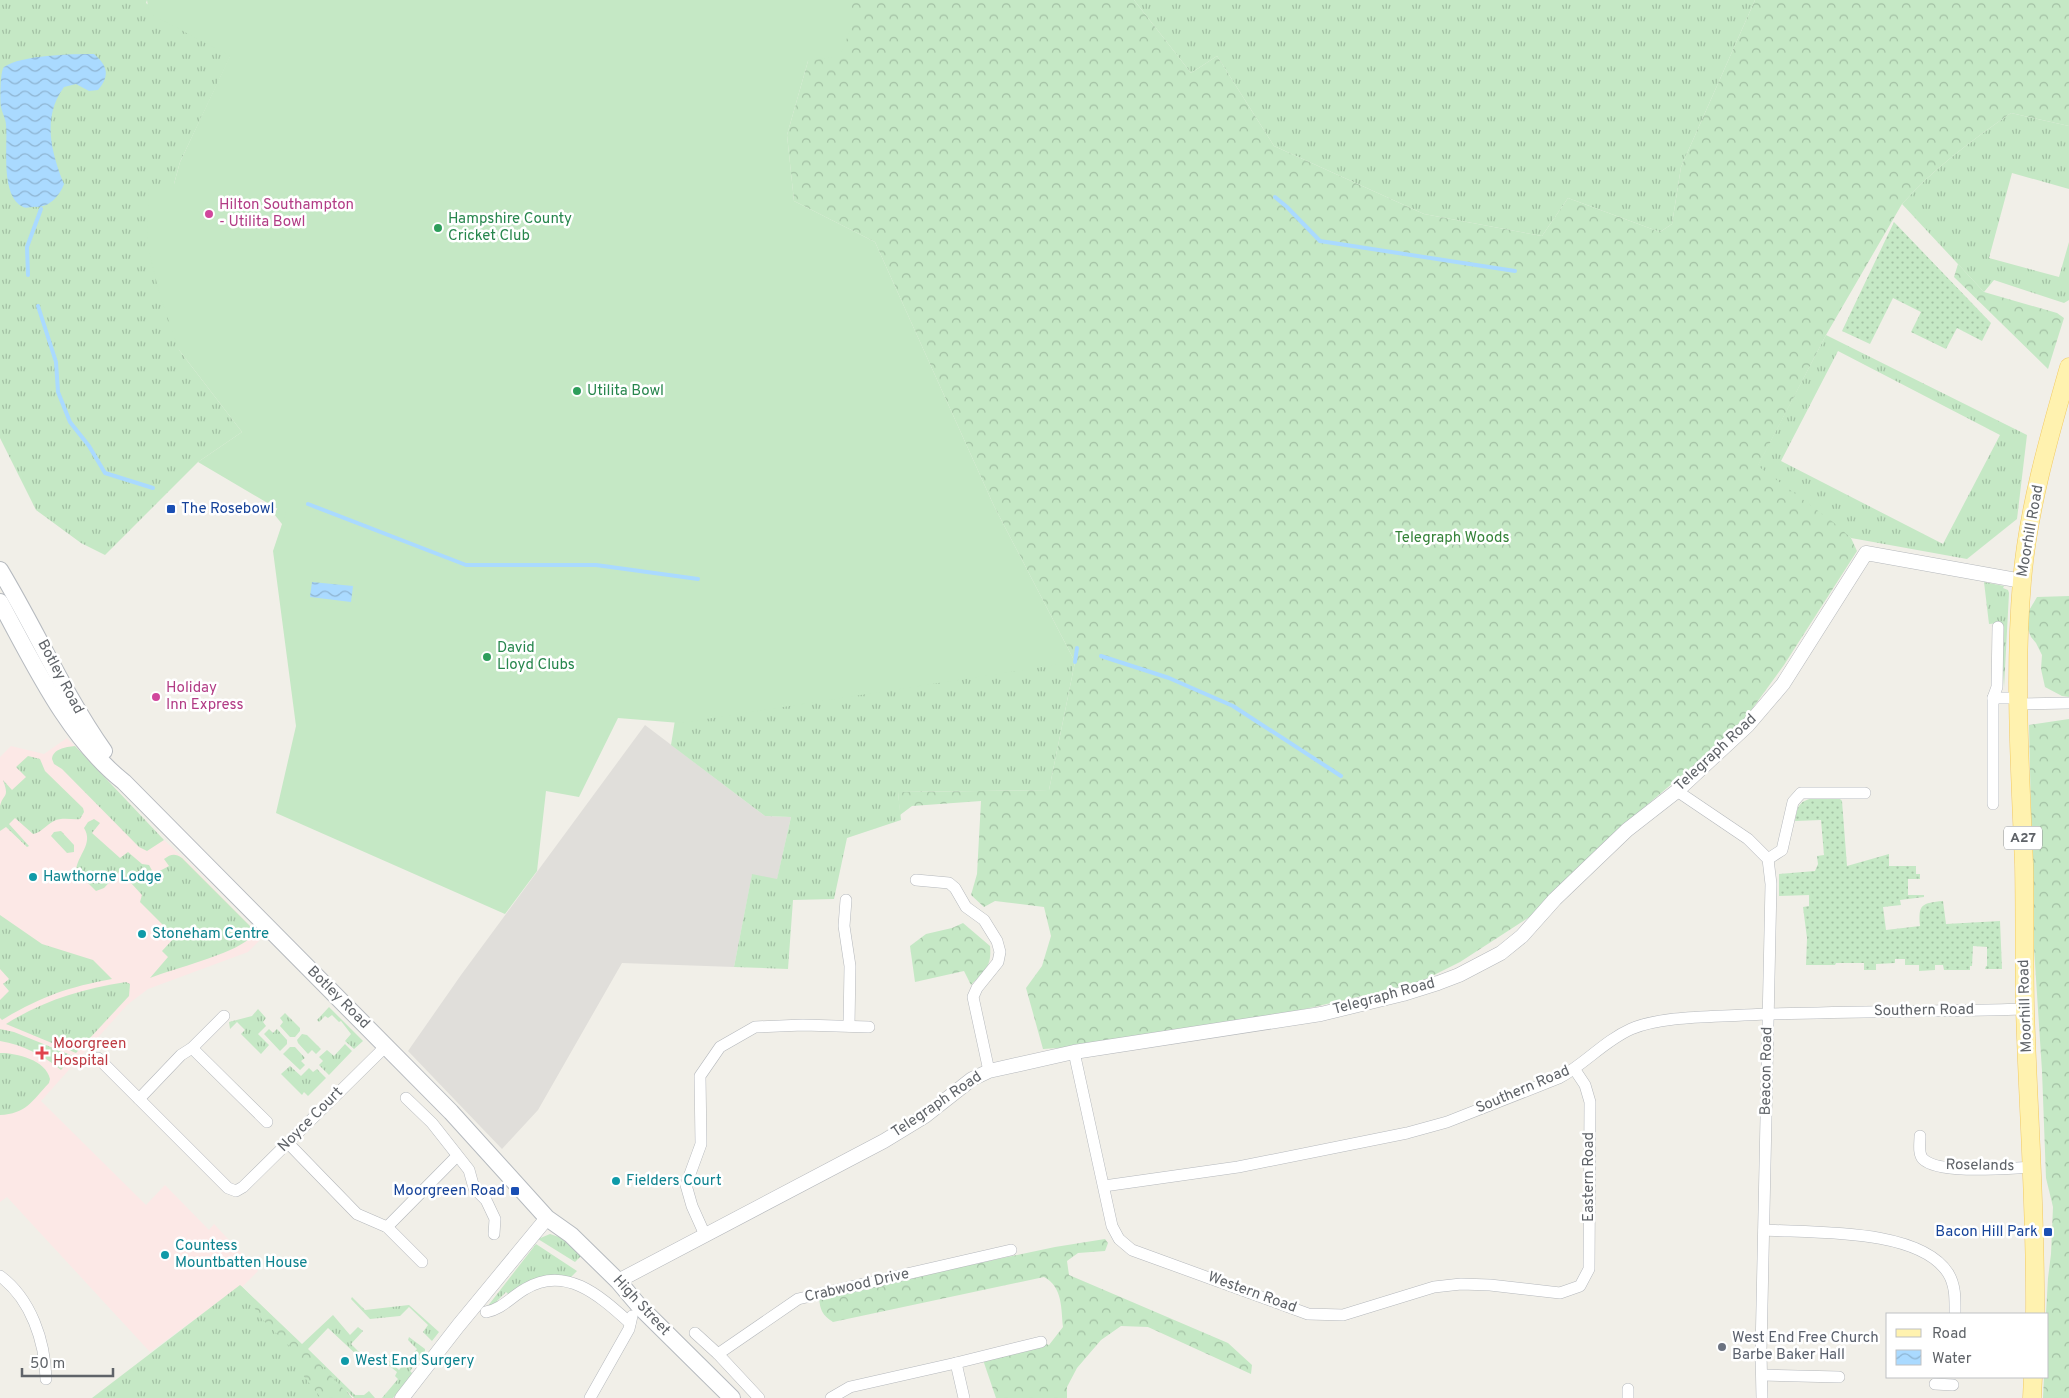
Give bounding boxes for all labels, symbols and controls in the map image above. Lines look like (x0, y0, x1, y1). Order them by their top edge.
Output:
place label: Hilton Southampton - Utilita Bowl (219, 196, 354, 232)
marker: Hilton Southampton - Utilita Bowl (203, 208, 215, 220)
place label: Hampshire County Cricket Club (448, 210, 572, 246)
marker: Hampshire County Cricket Club (432, 222, 444, 234)
place label: Utilita Bowl (587, 382, 664, 401)
marker: Utilita Bowl (571, 385, 583, 397)
street label: Moorhill Road (2014, 483, 2048, 579)
place label: The Rosebowl (181, 500, 274, 519)
marker: The Rosebowl (165, 503, 177, 515)
park label: Telegraph Woods (1394, 529, 1510, 548)
street label: Botley Road (32, 637, 88, 717)
place label: David Lloyd Clubs (497, 639, 575, 675)
marker: David Lloyd Clubs (481, 651, 493, 663)
place label: Holiday Inn Express (166, 679, 244, 715)
marker: Holiday Inn Express (150, 691, 162, 703)
street label: Telegraph Road (1671, 710, 1761, 796)
road number: A27 (2004, 826, 2042, 850)
place label: Hawthorne Lodge (43, 868, 162, 887)
marker: Hawthorne Lodge (27, 871, 39, 883)
place label: Stoneham Centre (152, 925, 269, 944)
marker: Stoneham Centre (136, 928, 148, 940)
street label: Moorhill Road (2015, 959, 2037, 1053)
street label: Botley Road (302, 962, 374, 1034)
street label: Telegraph Road (1331, 974, 1437, 1020)
street label: Southern Road (1874, 1001, 1974, 1021)
street label: Beacon Road (1757, 1026, 1777, 1116)
place label: Moorgreen Hospital (53, 1035, 126, 1071)
marker: Moorgreen Hospital (35, 1046, 49, 1060)
street label: Southern Road (1473, 1062, 1573, 1118)
street label: Telegraph Road (888, 1068, 986, 1142)
street label: Noyce Court (274, 1083, 348, 1157)
street label: Eastern Road (1580, 1132, 1599, 1222)
street label: Roselands (1945, 1156, 2015, 1176)
place label: Fielders Court (626, 1172, 722, 1191)
marker: Fielders Court (610, 1175, 622, 1187)
place label: Moorgreen Road (393, 1182, 505, 1201)
marker: Moorgreen Road (509, 1185, 521, 1197)
place label: Bacon Hill Park (1935, 1223, 2038, 1242)
marker: Bacon Hill Park (2042, 1226, 2054, 1238)
place label: Countess Mountbatten House (175, 1237, 307, 1273)
marker: Countess Mountbatten House (159, 1249, 171, 1261)
street label: Crabwood Drive (803, 1265, 911, 1307)
street label: Western Road (1205, 1268, 1299, 1318)
street label: High Street (608, 1272, 674, 1340)
legend (1886, 1313, 2049, 1378)
text: Road (1932, 1325, 1967, 1344)
place label: West End Free Church Barbe Baker Hall (1732, 1329, 1879, 1365)
marker: West End Free Church Barbe Baker Hall (1716, 1341, 1728, 1353)
scale bar (22, 1346, 114, 1378)
text: Water (1932, 1350, 1972, 1369)
place label: West End Surgery (355, 1352, 474, 1371)
text: 50 m (30, 1355, 65, 1374)
marker: West End Surgery (339, 1355, 351, 1367)

